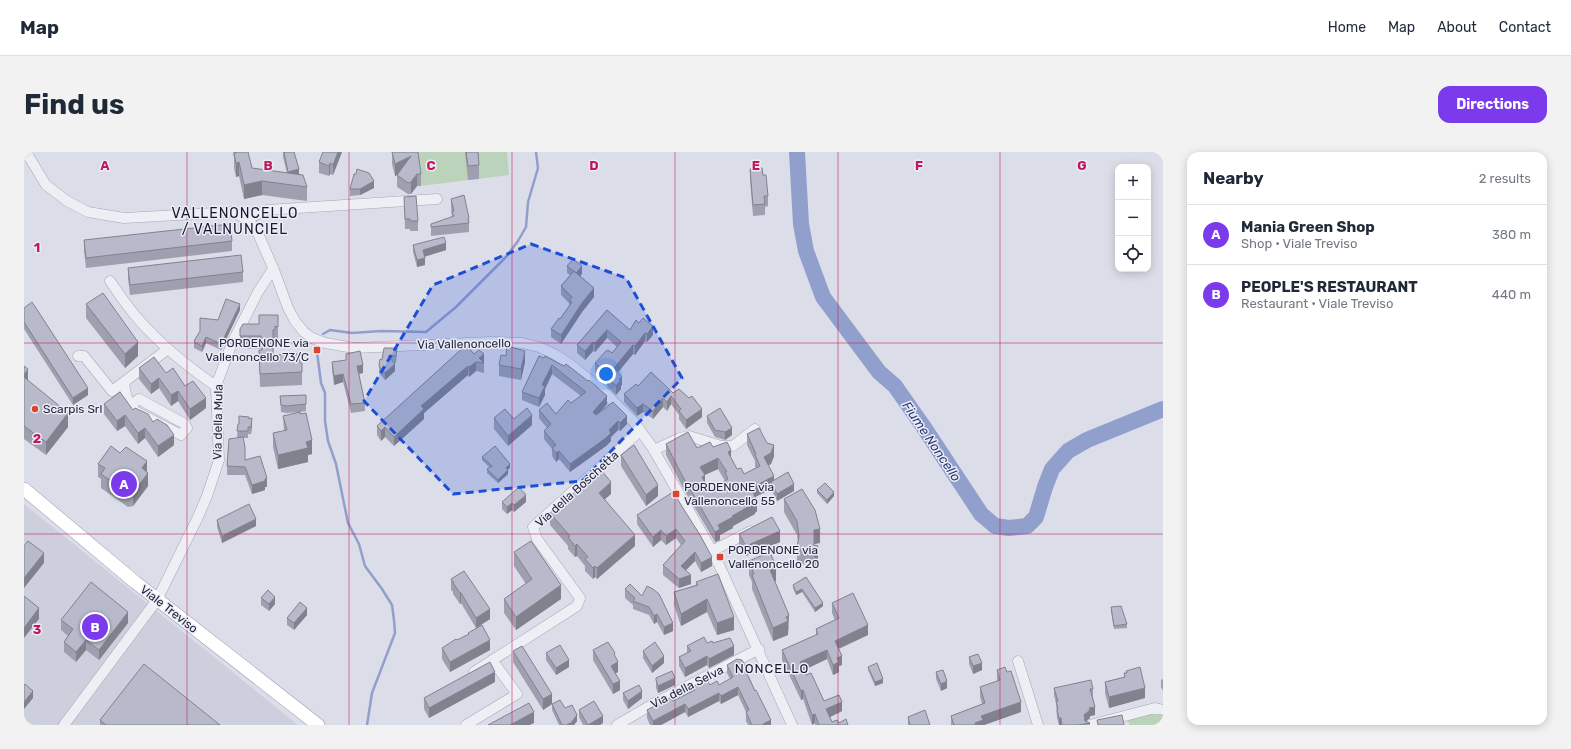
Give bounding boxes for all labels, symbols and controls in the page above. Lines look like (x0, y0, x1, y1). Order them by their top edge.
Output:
text: Map (20, 16, 59, 39)
text: Home (1328, 19, 1366, 36)
text: Map (1388, 19, 1415, 36)
text: About (1437, 19, 1477, 36)
text: Contact (1499, 19, 1551, 36)
button: Directions (1438, 86, 1547, 123)
text: Find us (24, 88, 124, 121)
text: A (100, 158, 110, 173)
text: B (263, 158, 273, 173)
text: C (426, 158, 436, 173)
text: D (589, 158, 599, 173)
text: E (752, 158, 760, 173)
text: F (915, 158, 923, 173)
text: G (1077, 158, 1087, 173)
map controls (1115, 164, 1151, 272)
button: + (1115, 164, 1151, 200)
text: Nearby (1203, 168, 1264, 188)
text: 2 results (1479, 171, 1531, 186)
button: − (1115, 200, 1151, 236)
district label: VALLENONCELLO / VALNUNCIEL (172, 205, 298, 238)
text: Mania Green Shop (1241, 218, 1375, 236)
text: A (1211, 227, 1221, 242)
text: 380 m (1492, 227, 1531, 242)
button: locate (1115, 236, 1151, 272)
text: Shop · Viale Treviso (1241, 236, 1357, 251)
text: 1 (34, 240, 40, 255)
text: PEOPLE'S RESTAURANT (1241, 278, 1418, 296)
text: B (1211, 287, 1221, 302)
text: 440 m (1492, 287, 1531, 302)
text: Restaurant · Viale Treviso (1241, 296, 1393, 311)
place label: PORDENONE via Vallenoncello 73/C (205, 336, 309, 364)
street label: Via Vallenoncello (417, 336, 511, 352)
marker: PORDENONE via Vallenoncello 73/C (312, 345, 322, 355)
your location (596, 364, 616, 384)
street label: Via della Mula (210, 384, 226, 460)
water label: Fiume Noncello (899, 398, 964, 484)
place label: Scarpis Srl (43, 402, 102, 416)
marker: Scarpis Srl (30, 404, 40, 414)
text: 2 (33, 431, 41, 446)
street label: Via della Boschetta (532, 448, 622, 530)
pin: A (111, 469, 137, 499)
place label: PORDENONE via Vallenoncello 55 (684, 480, 775, 508)
marker: PORDENONE via Vallenoncello 55 (671, 489, 681, 499)
place label: PORDENONE via Vallenoncello 20 (728, 543, 819, 571)
marker: PORDENONE via Vallenoncello 20 (715, 552, 725, 562)
street label: Viale Treviso (137, 582, 201, 636)
pin: B (82, 612, 108, 642)
text: 3 (33, 622, 42, 637)
district label: NONCELLO (735, 661, 809, 676)
street label: Via della Selva (648, 663, 726, 711)

